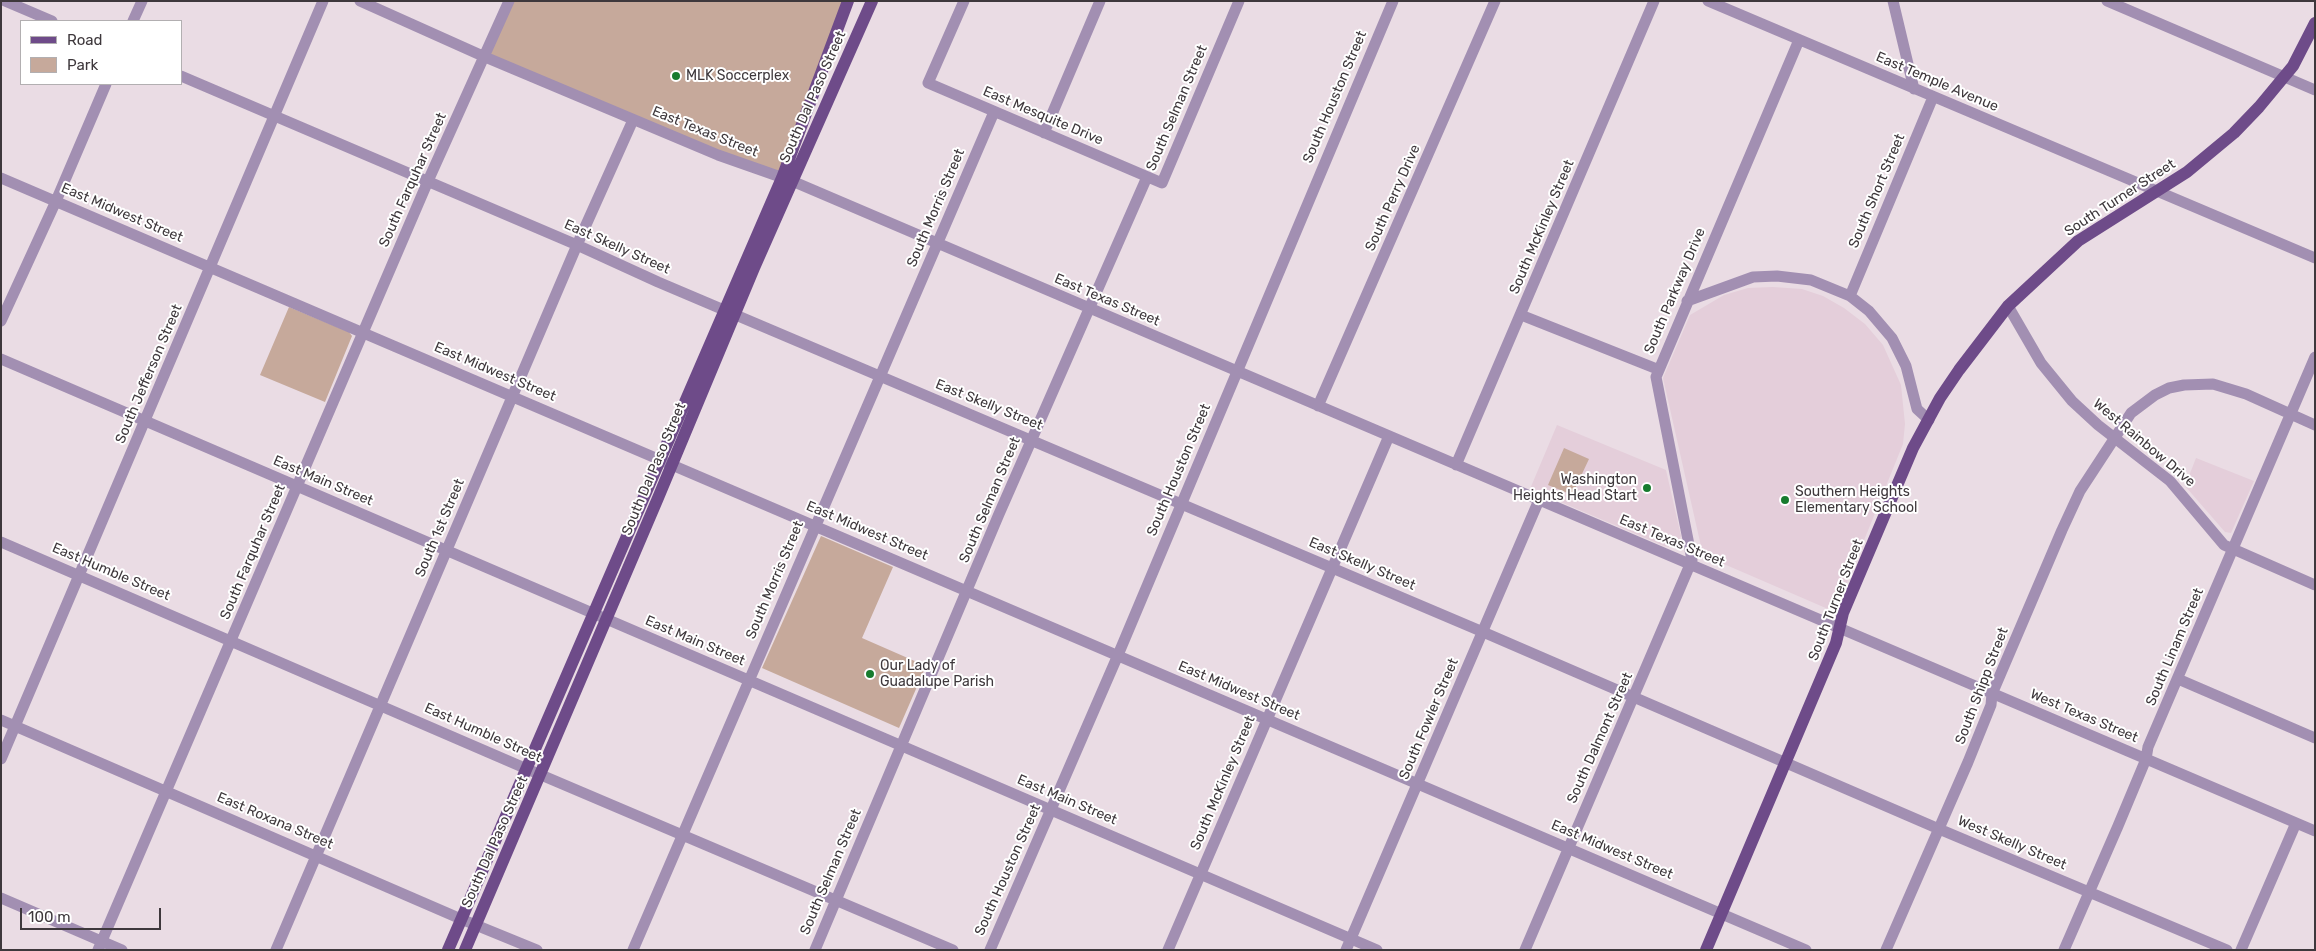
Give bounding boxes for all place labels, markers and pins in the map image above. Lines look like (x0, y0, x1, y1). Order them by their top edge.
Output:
place label: MLK Soccerplex (686, 68, 789, 84)
marker: MLK Soccerplex (670, 70, 682, 82)
place label: Washington Heights Head Start (1513, 472, 1637, 504)
marker: Washington Heights Head Start (1641, 482, 1653, 494)
place label: Southern Heights Elementary School (1795, 484, 1918, 516)
marker: Southern Heights Elementary School (1779, 494, 1791, 506)
place label: Our Lady of Guadalupe Parish (880, 658, 994, 690)
marker: Our Lady of Guadalupe Parish (864, 668, 876, 680)

